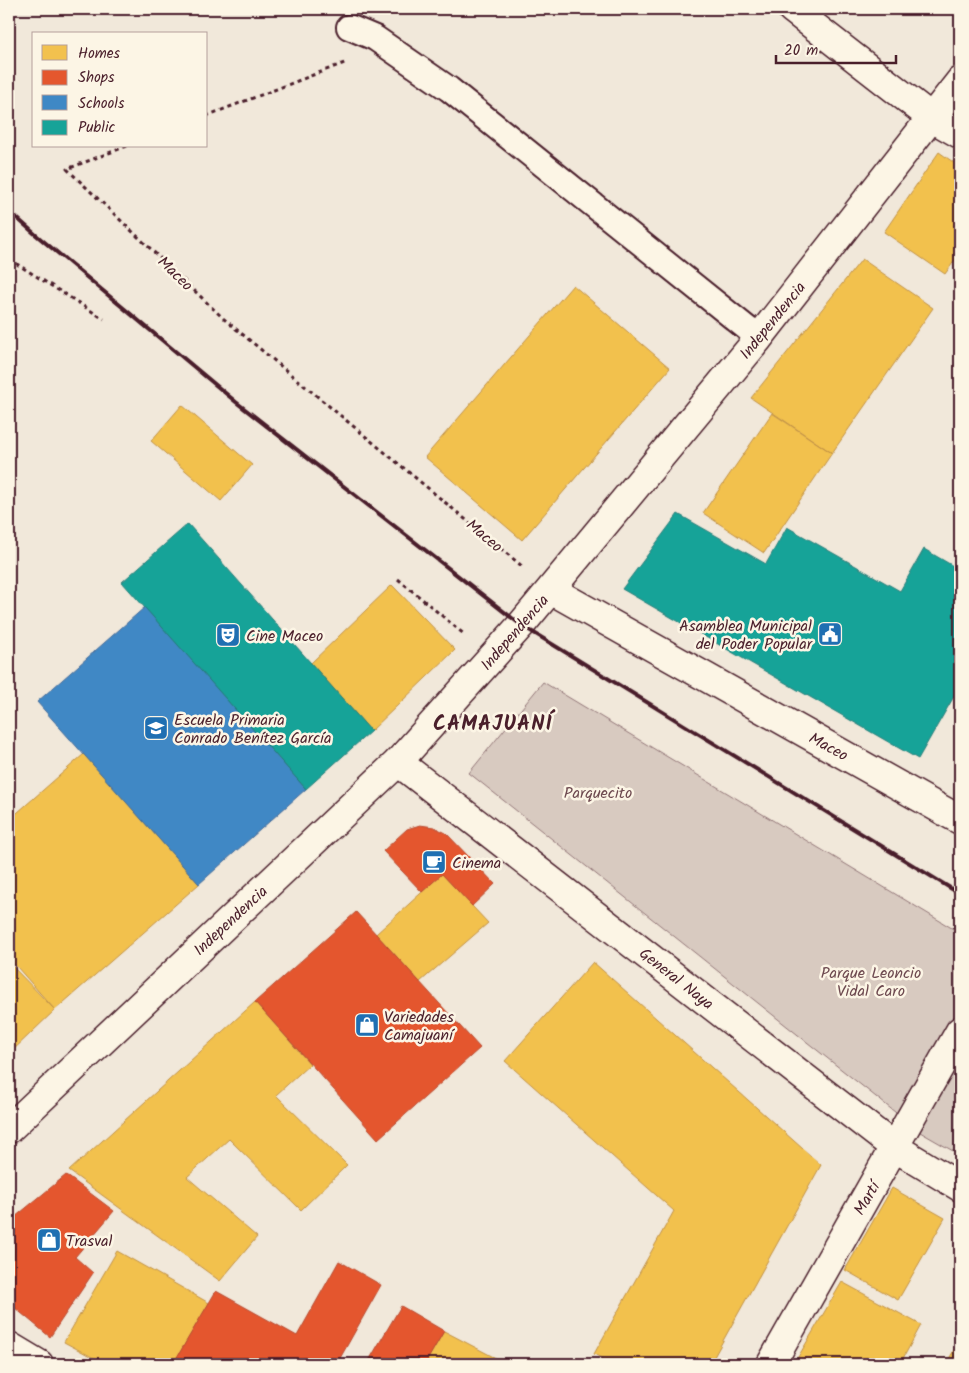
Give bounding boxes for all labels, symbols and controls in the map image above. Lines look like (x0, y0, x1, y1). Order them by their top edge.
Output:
legend (32, 32, 208, 148)
scale bar (776, 32, 896, 64)
text: 20 m (784, 39, 818, 63)
text: Homes (78, 42, 121, 66)
text: Shops (78, 66, 115, 90)
text: Schools (78, 92, 125, 116)
text: Public (78, 116, 115, 140)
street label: Maceo (151, 251, 199, 298)
street label: Independencia (734, 276, 813, 365)
street label: Maceo (460, 513, 508, 559)
street label: Independencia (475, 589, 555, 677)
place label: Asamblea Municipal del Poder Popular (679, 614, 814, 657)
public building icon: Asamblea Municipal del Poder Popular (817, 621, 843, 647)
theatre icon: Cine Maceo (215, 622, 241, 648)
place label: Cine Maceo (246, 624, 323, 649)
place label: Escuela Primaria Conrado Benítez García (174, 708, 331, 751)
district label: CAMAJUANÍ (433, 708, 555, 741)
school or university icon: Escuela Primaria Conrado Benítez García (143, 715, 169, 741)
street label: Maceo (804, 726, 853, 768)
park label: Parquecito (564, 781, 632, 806)
cafe icon: Cinema (421, 849, 447, 875)
place label: Cinema (452, 851, 501, 876)
street label: Independencia (188, 880, 274, 962)
street label: General Naya (633, 942, 719, 1016)
park label: Parque Leoncio Vidal Caro (821, 961, 921, 1004)
place label: Variedades Camajuaní (384, 1005, 455, 1048)
shop icon: Variedades Camajuaní (354, 1012, 380, 1038)
street label: Martí (848, 1175, 888, 1220)
shop icon: Trasval (36, 1227, 62, 1253)
place label: Trasval (66, 1229, 112, 1254)

